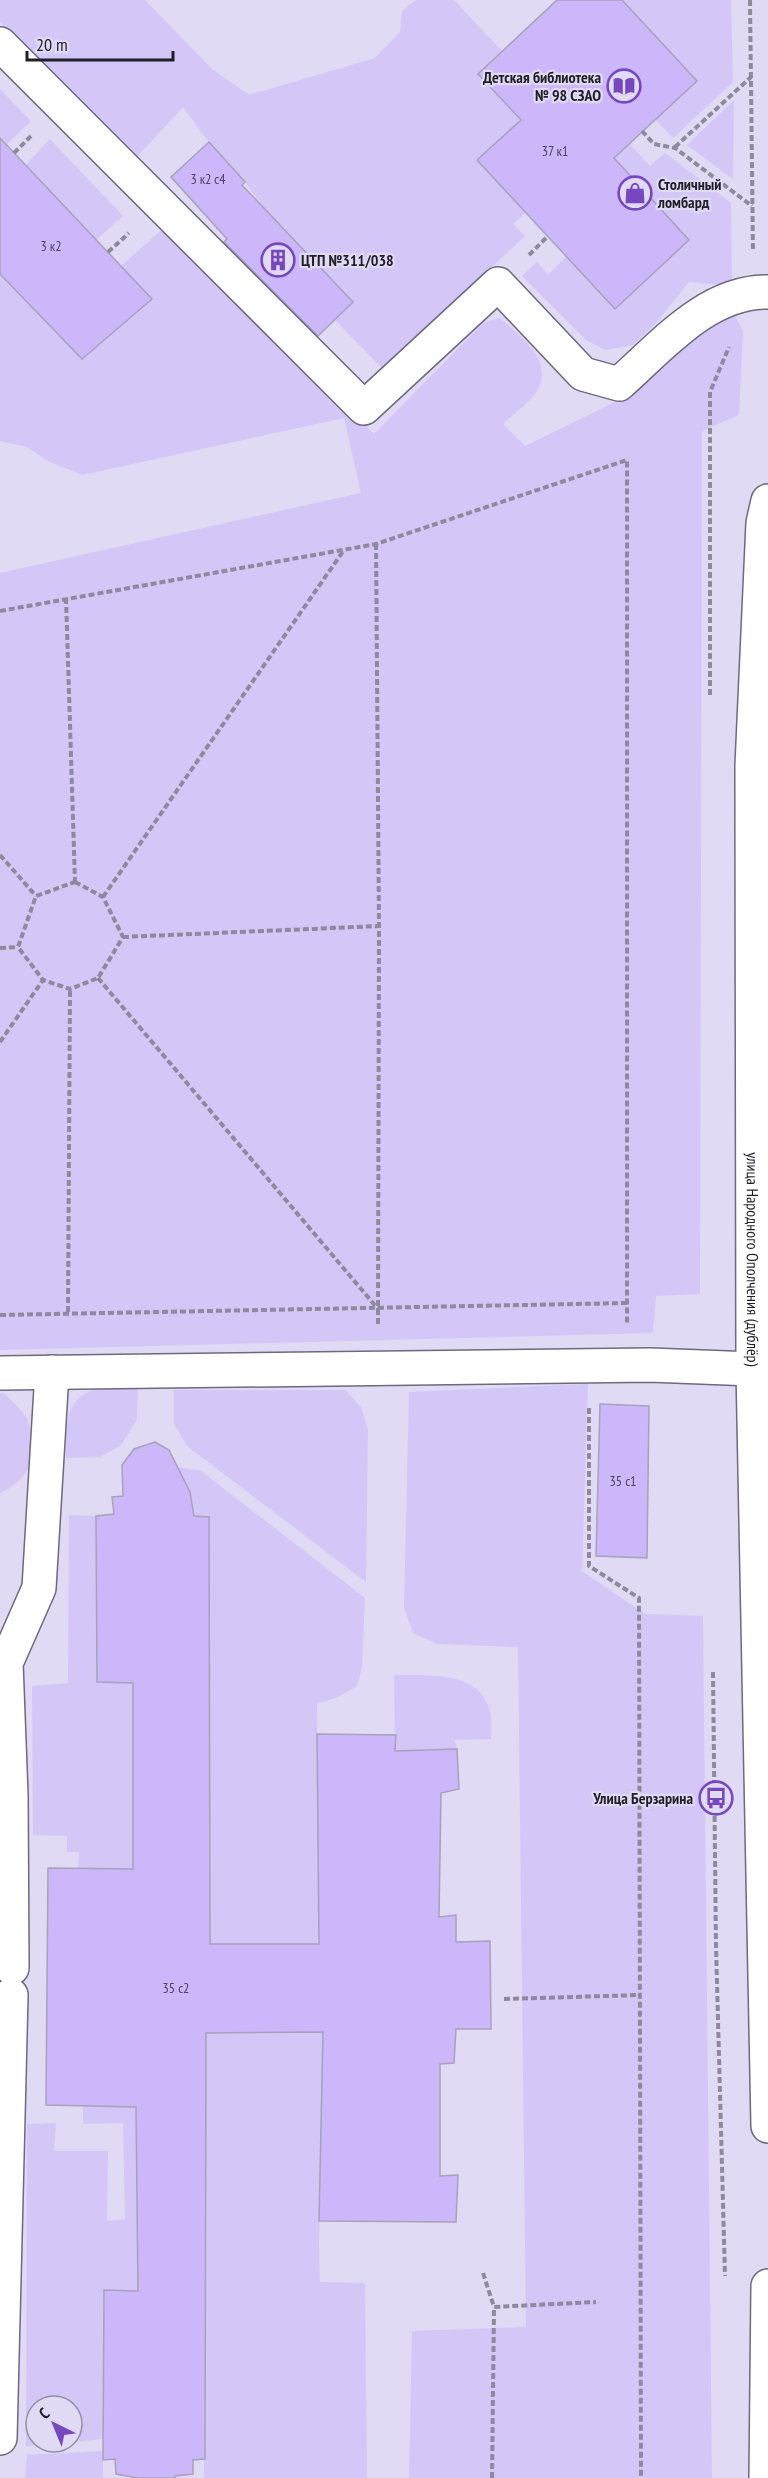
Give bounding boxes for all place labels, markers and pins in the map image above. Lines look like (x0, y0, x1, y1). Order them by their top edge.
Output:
place label: Детская библиотека № 98 СЗАО (483, 67, 601, 105)
library icon: Детская библиотека № 98 СЗАО (606, 68, 642, 104)
place label: Столичный ломбард (657, 174, 722, 212)
shop icon: Столичный ломбард (617, 175, 653, 211)
building icon: ЦТП №311/038 (260, 242, 296, 278)
place label: ЦТП №311/038 (301, 250, 394, 270)
bus stop icon: Улица Берзарина (698, 1780, 734, 1816)
place label: Улица Берзарина (592, 1788, 693, 1808)

